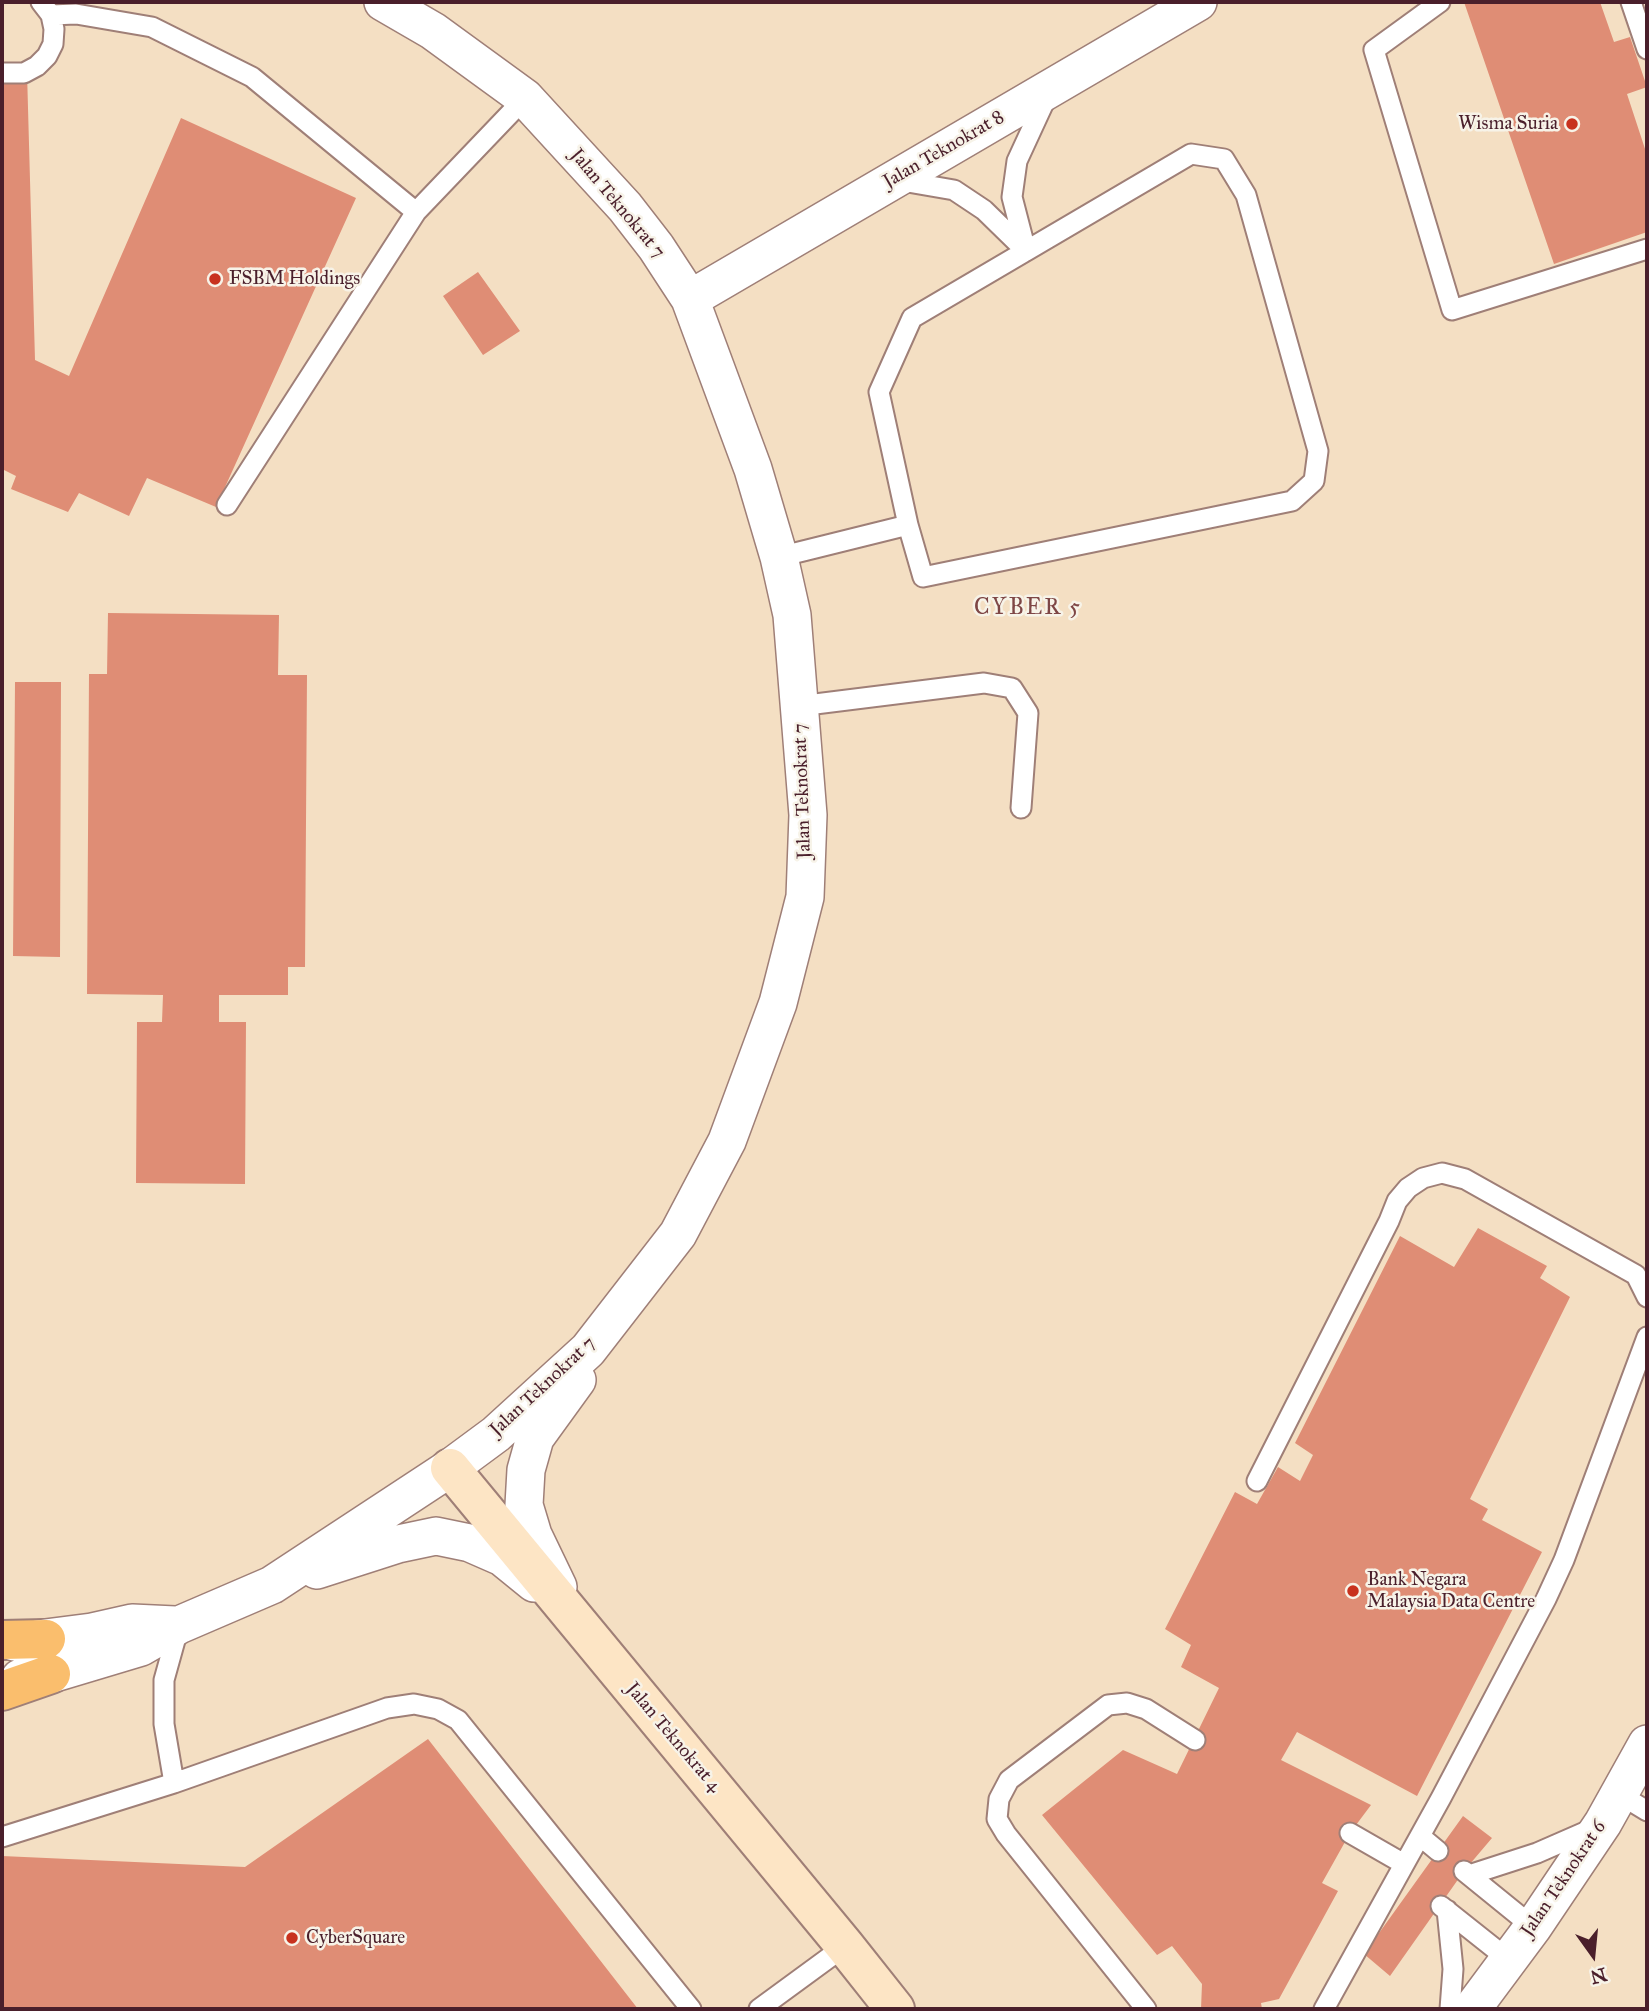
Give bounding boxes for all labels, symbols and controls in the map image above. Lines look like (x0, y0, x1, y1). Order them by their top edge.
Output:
street label: Jalan Teknokrat 8 (880, 106, 1008, 194)
place label: Wisma Suria (1458, 113, 1558, 135)
marker: Wisma Suria (1564, 116, 1580, 132)
street label: Jalan Teknokrat 7 (565, 145, 669, 263)
place label: FSBM Holdings (229, 268, 360, 290)
marker: FSBM Holdings (207, 271, 223, 287)
district label: CYBER 5 (975, 594, 1081, 622)
street label: Jalan Teknokrat 7 (789, 723, 817, 859)
street label: Jalan Teknokrat 7 (486, 1332, 600, 1442)
place label: Bank Negara Malaysia Data Centre (1367, 1569, 1535, 1613)
marker: Bank Negara Malaysia Data Centre (1345, 1583, 1361, 1599)
street label: Jalan Teknokrat 4 (620, 1679, 726, 1797)
street label: Jalan Teknokrat 6 (1517, 1817, 1611, 1941)
north arrow (1558, 1920, 1628, 1990)
place label: CyberSquare (306, 1927, 405, 1949)
marker: CyberSquare (284, 1930, 300, 1946)
text: N (1588, 1963, 1609, 1989)

